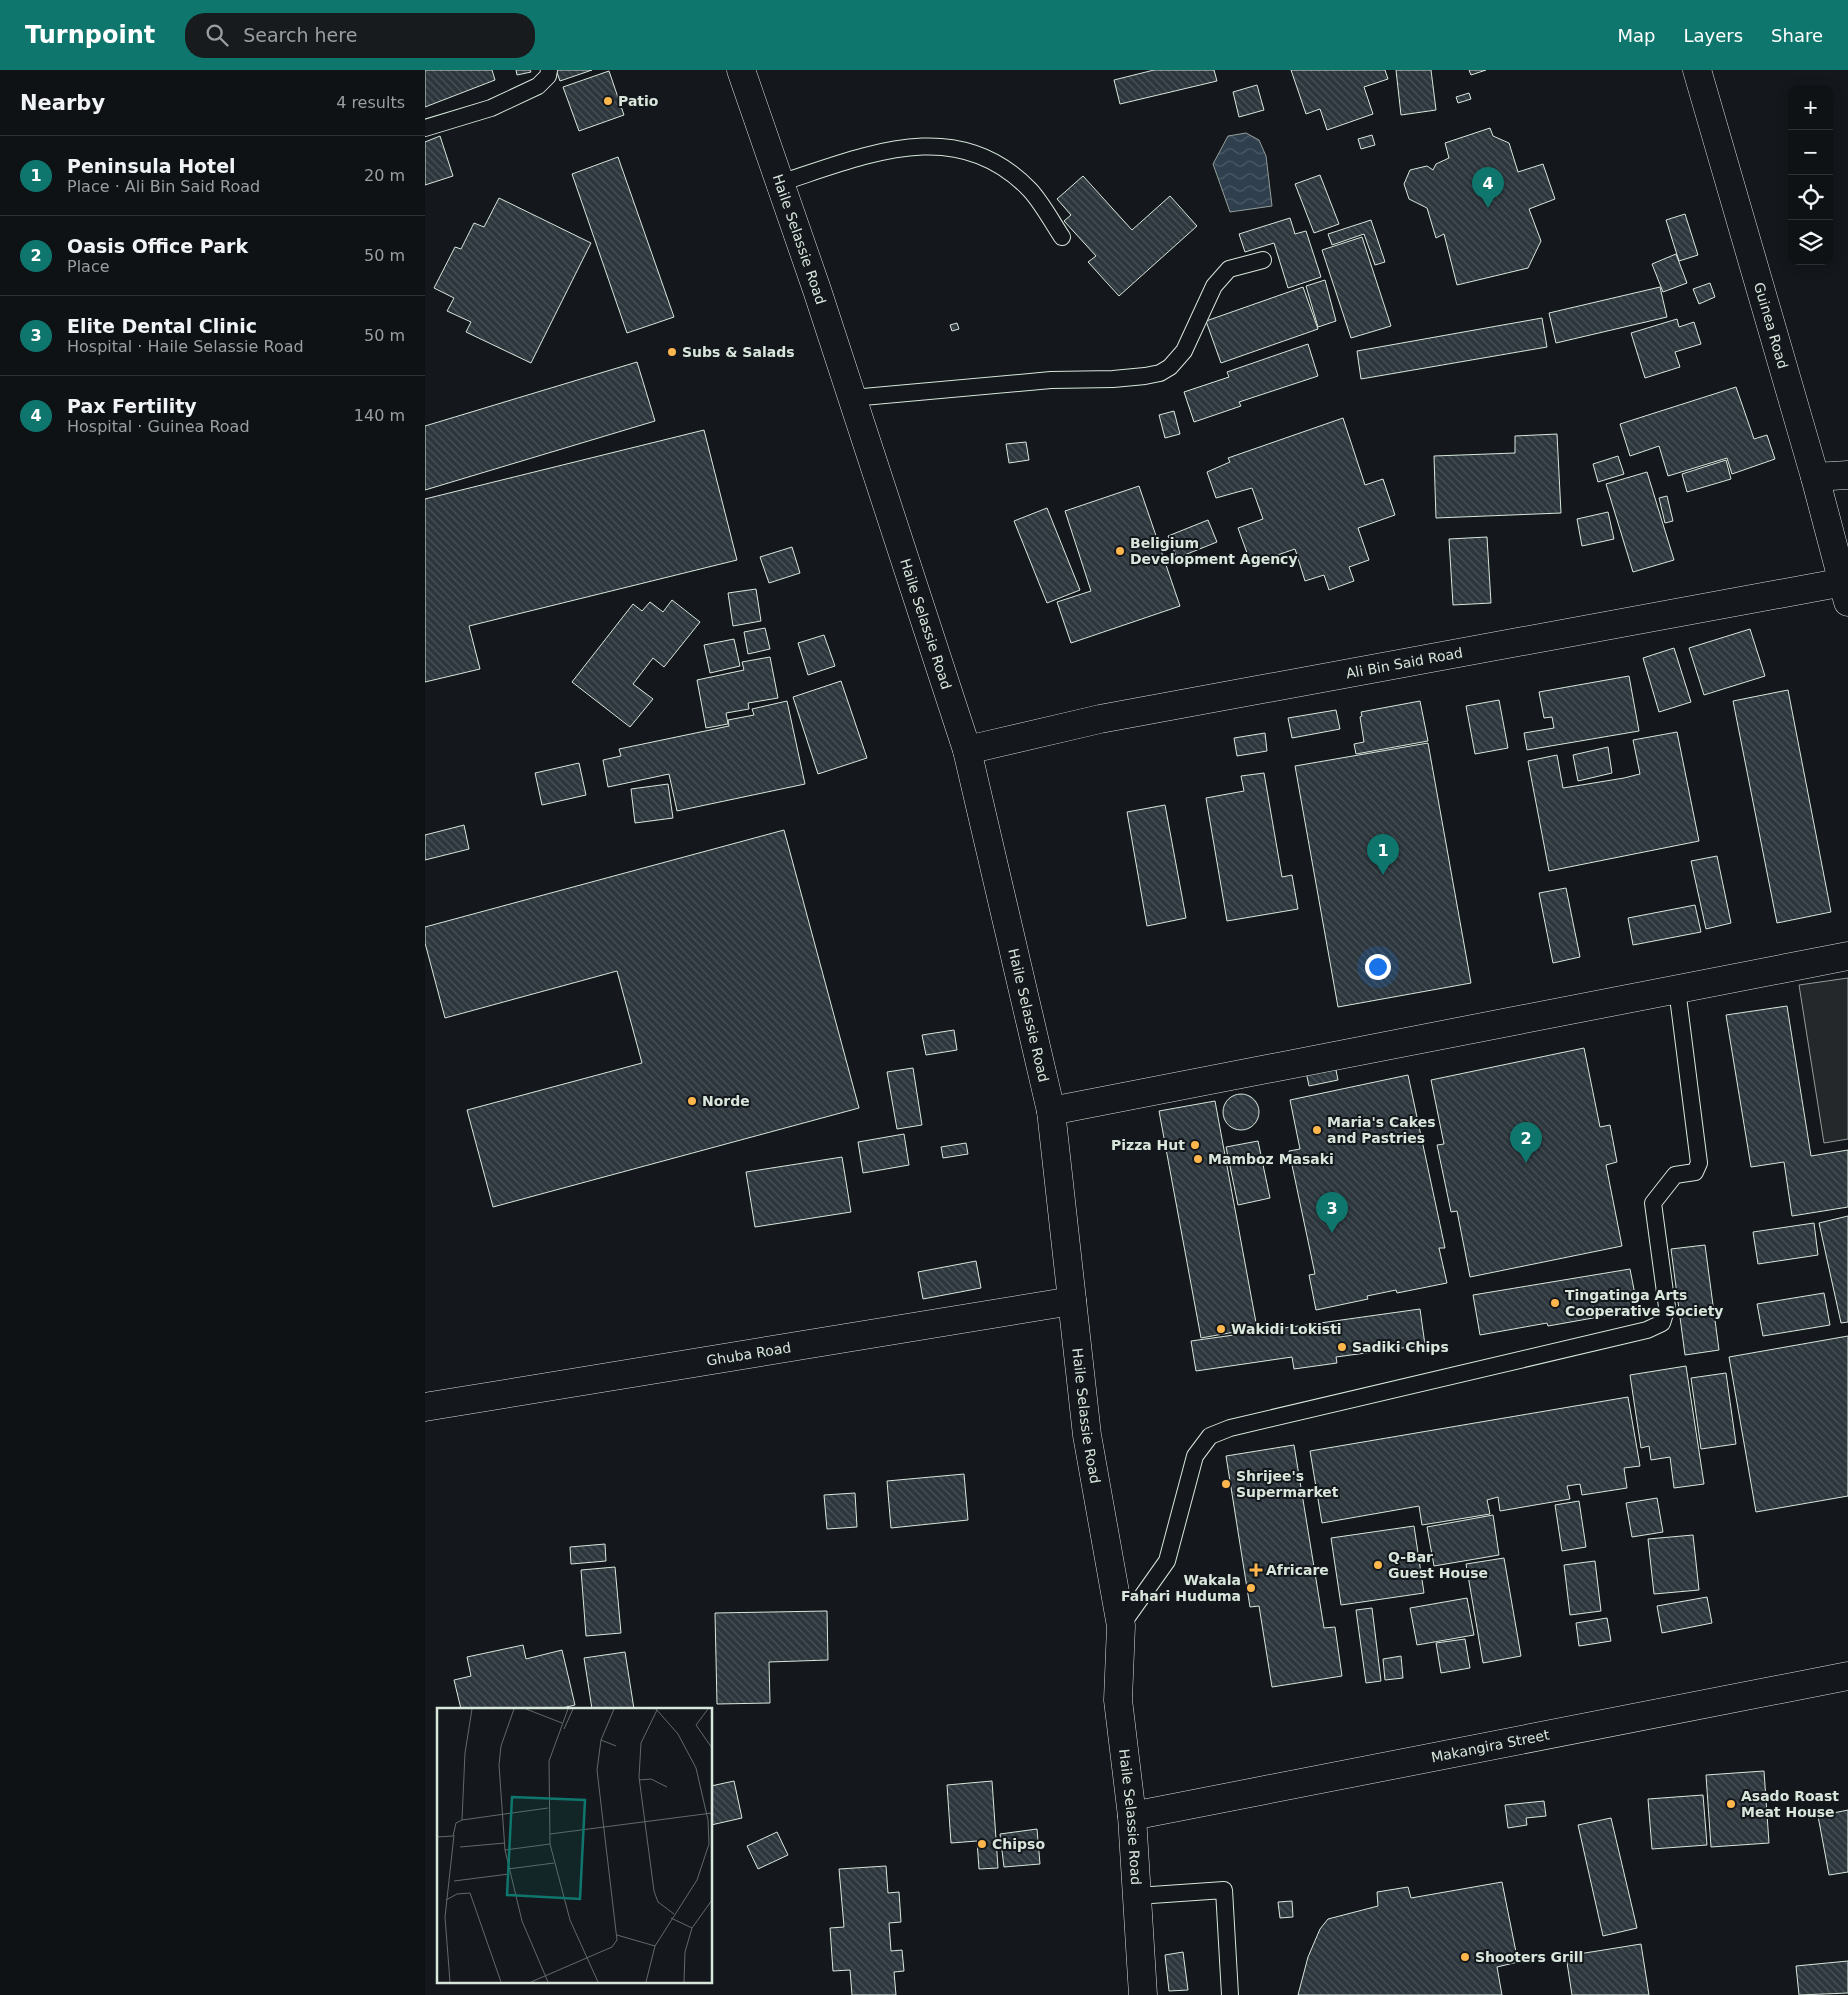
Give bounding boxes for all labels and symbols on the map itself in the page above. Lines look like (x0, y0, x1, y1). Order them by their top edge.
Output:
place label: Patio (618, 93, 659, 109)
marker: Patio (602, 95, 614, 107)
pin: 4 (1472, 167, 1504, 208)
street label: Haile Selassie Road (770, 172, 829, 306)
street label: Guinea Road (1751, 280, 1791, 371)
place label: Subs & Salads (682, 344, 795, 360)
marker: Subs & Salads (666, 346, 678, 358)
place label: Beligium Development Agency (1130, 535, 1298, 567)
marker: Beligium Development Agency (1114, 545, 1126, 557)
street label: Haile Selassie Road (897, 556, 955, 691)
street label: Ali Bin Said Road (1345, 644, 1464, 682)
pin: 1 (1367, 834, 1399, 875)
street label: Haile Selassie Road (1005, 947, 1052, 1084)
your location (1365, 954, 1391, 980)
place label: Norde (702, 1093, 750, 1109)
marker: Norde (686, 1095, 698, 1107)
place label: Maria's Cakes and Pastries (1327, 1114, 1436, 1146)
pin: 2 (1510, 1122, 1542, 1163)
marker: Maria's Cakes and Pastries (1311, 1124, 1323, 1136)
place label: Pizza Hut (1111, 1137, 1185, 1153)
marker: Pizza Hut (1189, 1139, 1201, 1151)
place label: Mamboz Masaki (1208, 1151, 1334, 1167)
marker: Mamboz Masaki (1192, 1153, 1204, 1165)
pin: 3 (1316, 1192, 1348, 1233)
place label: Tingatinga Arts Cooperative Society (1565, 1287, 1723, 1319)
marker: Tingatinga Arts Cooperative Society (1549, 1297, 1561, 1309)
place label: Wakidi Lokisti (1231, 1321, 1342, 1337)
marker: Wakidi Lokisti (1215, 1323, 1227, 1335)
street label: Ghuba Road (705, 1339, 792, 1369)
place label: Sadiki Chips (1352, 1339, 1449, 1355)
marker: Sadiki Chips (1336, 1341, 1348, 1353)
street label: Haile Selassie Road (1069, 1347, 1103, 1485)
place label: Shrijee's Supermarket (1236, 1468, 1339, 1500)
marker: Shrijee's Supermarket (1220, 1478, 1232, 1490)
place label: Q-Bar Guest House (1388, 1549, 1488, 1581)
marker: Q-Bar Guest House (1372, 1559, 1384, 1571)
place label: Africare (1266, 1562, 1329, 1578)
marker: Africare (1250, 1564, 1262, 1576)
place label: Wakala Fahari Huduma (1121, 1572, 1241, 1604)
marker: Wakala Fahari Huduma (1245, 1582, 1257, 1594)
inset map (437, 1708, 713, 1982)
street label: Makangira Street (1430, 1726, 1551, 1765)
street label: Haile Selassie Road (1116, 1748, 1144, 1886)
place label: Asado Roast Meat House (1741, 1788, 1839, 1820)
marker: Asado Roast Meat House (1725, 1798, 1737, 1810)
place label: Chipso (992, 1836, 1045, 1852)
marker: Chipso (976, 1838, 988, 1850)
place label: Shooters Grill (1475, 1949, 1583, 1965)
marker: Shooters Grill (1459, 1951, 1471, 1963)

